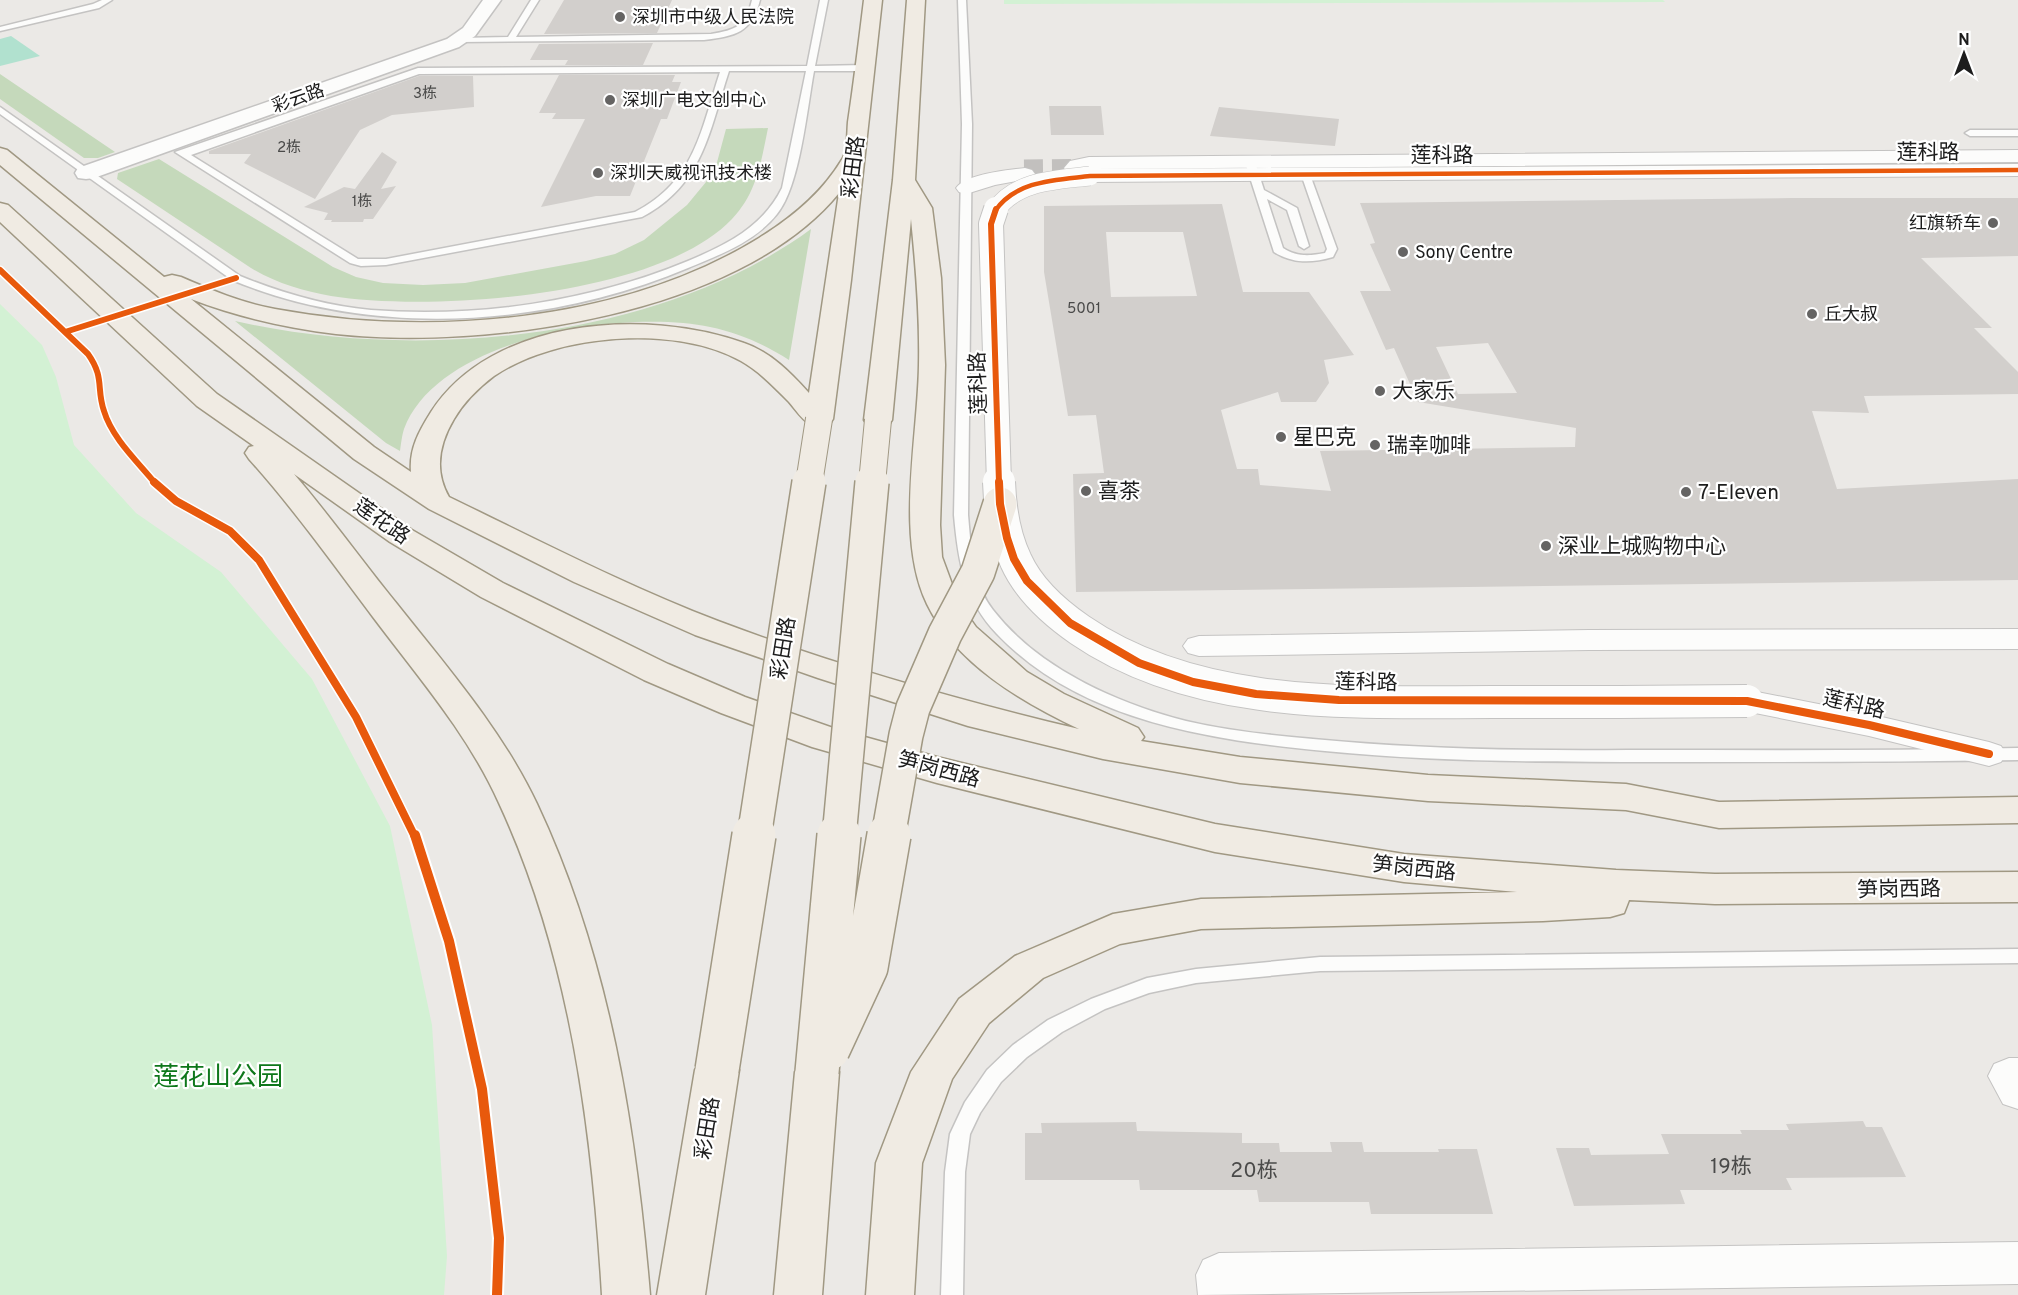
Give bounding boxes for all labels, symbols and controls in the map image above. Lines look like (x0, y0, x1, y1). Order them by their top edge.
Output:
place label: 深圳市中级人民法院 (632, 7, 794, 30)
marker: 深圳市中级人民法院 (613, 10, 627, 24)
north arrow (1934, 24, 1994, 84)
text: N (1958, 31, 1970, 51)
street label: 彩云路 (269, 80, 328, 119)
house number: 3栋 (413, 84, 437, 104)
place label: 深圳广电文创中心 (622, 90, 766, 113)
marker: 深圳广电文创中心 (603, 93, 617, 107)
street label: 彩田路 (837, 134, 872, 200)
house number: 2栋 (277, 138, 301, 158)
street label: 莲科路 (1897, 140, 1960, 167)
street label: 莲科路 (1411, 143, 1474, 170)
place label: 深圳天威视讯技术楼 (610, 163, 772, 186)
marker: 深圳天威视讯技术楼 (591, 166, 605, 180)
house number: 1栋 (352, 192, 372, 212)
place label: 红旗轿车 (1909, 213, 1981, 236)
marker: 红旗轿车 (1986, 216, 2000, 230)
place label: Sony Centre (1415, 242, 1513, 265)
marker: Sony Centre (1396, 245, 1410, 259)
house number: 5001 (1067, 300, 1101, 319)
place label: 丘大叔 (1824, 304, 1878, 327)
marker: 丘大叔 (1805, 307, 1819, 321)
street label: 莲科路 (965, 351, 994, 415)
place label: 大家乐 (1392, 379, 1455, 406)
marker: 大家乐 (1373, 384, 1387, 398)
place label: 星巴克 (1293, 425, 1356, 452)
marker: 星巴克 (1274, 430, 1288, 444)
place label: 瑞幸咖啡 (1387, 433, 1471, 460)
marker: 瑞幸咖啡 (1368, 438, 1382, 452)
place label: 喜茶 (1098, 479, 1140, 506)
place label: 7-Eleven (1698, 480, 1779, 507)
marker: 喜茶 (1079, 484, 1093, 498)
marker: 7-Eleven (1679, 485, 1693, 499)
street label: 莲花路 (348, 493, 415, 551)
place label: 深业上城购物中心 (1558, 534, 1726, 561)
marker: 深业上城购物中心 (1539, 539, 1553, 553)
street label: 彩田路 (766, 615, 803, 681)
street label: 莲科路 (1334, 669, 1398, 698)
street label: 莲科路 (1820, 685, 1887, 726)
street label: 笋岗西路 (895, 747, 983, 794)
street label: 笋岗西路 (1371, 852, 1457, 887)
street label: 笋岗西路 (1857, 876, 1941, 905)
park label: 莲花山公园 (153, 1062, 283, 1095)
street label: 彩田路 (690, 1095, 727, 1161)
house number: 19栋 (1710, 1154, 1752, 1181)
house number: 20栋 (1230, 1158, 1278, 1185)

